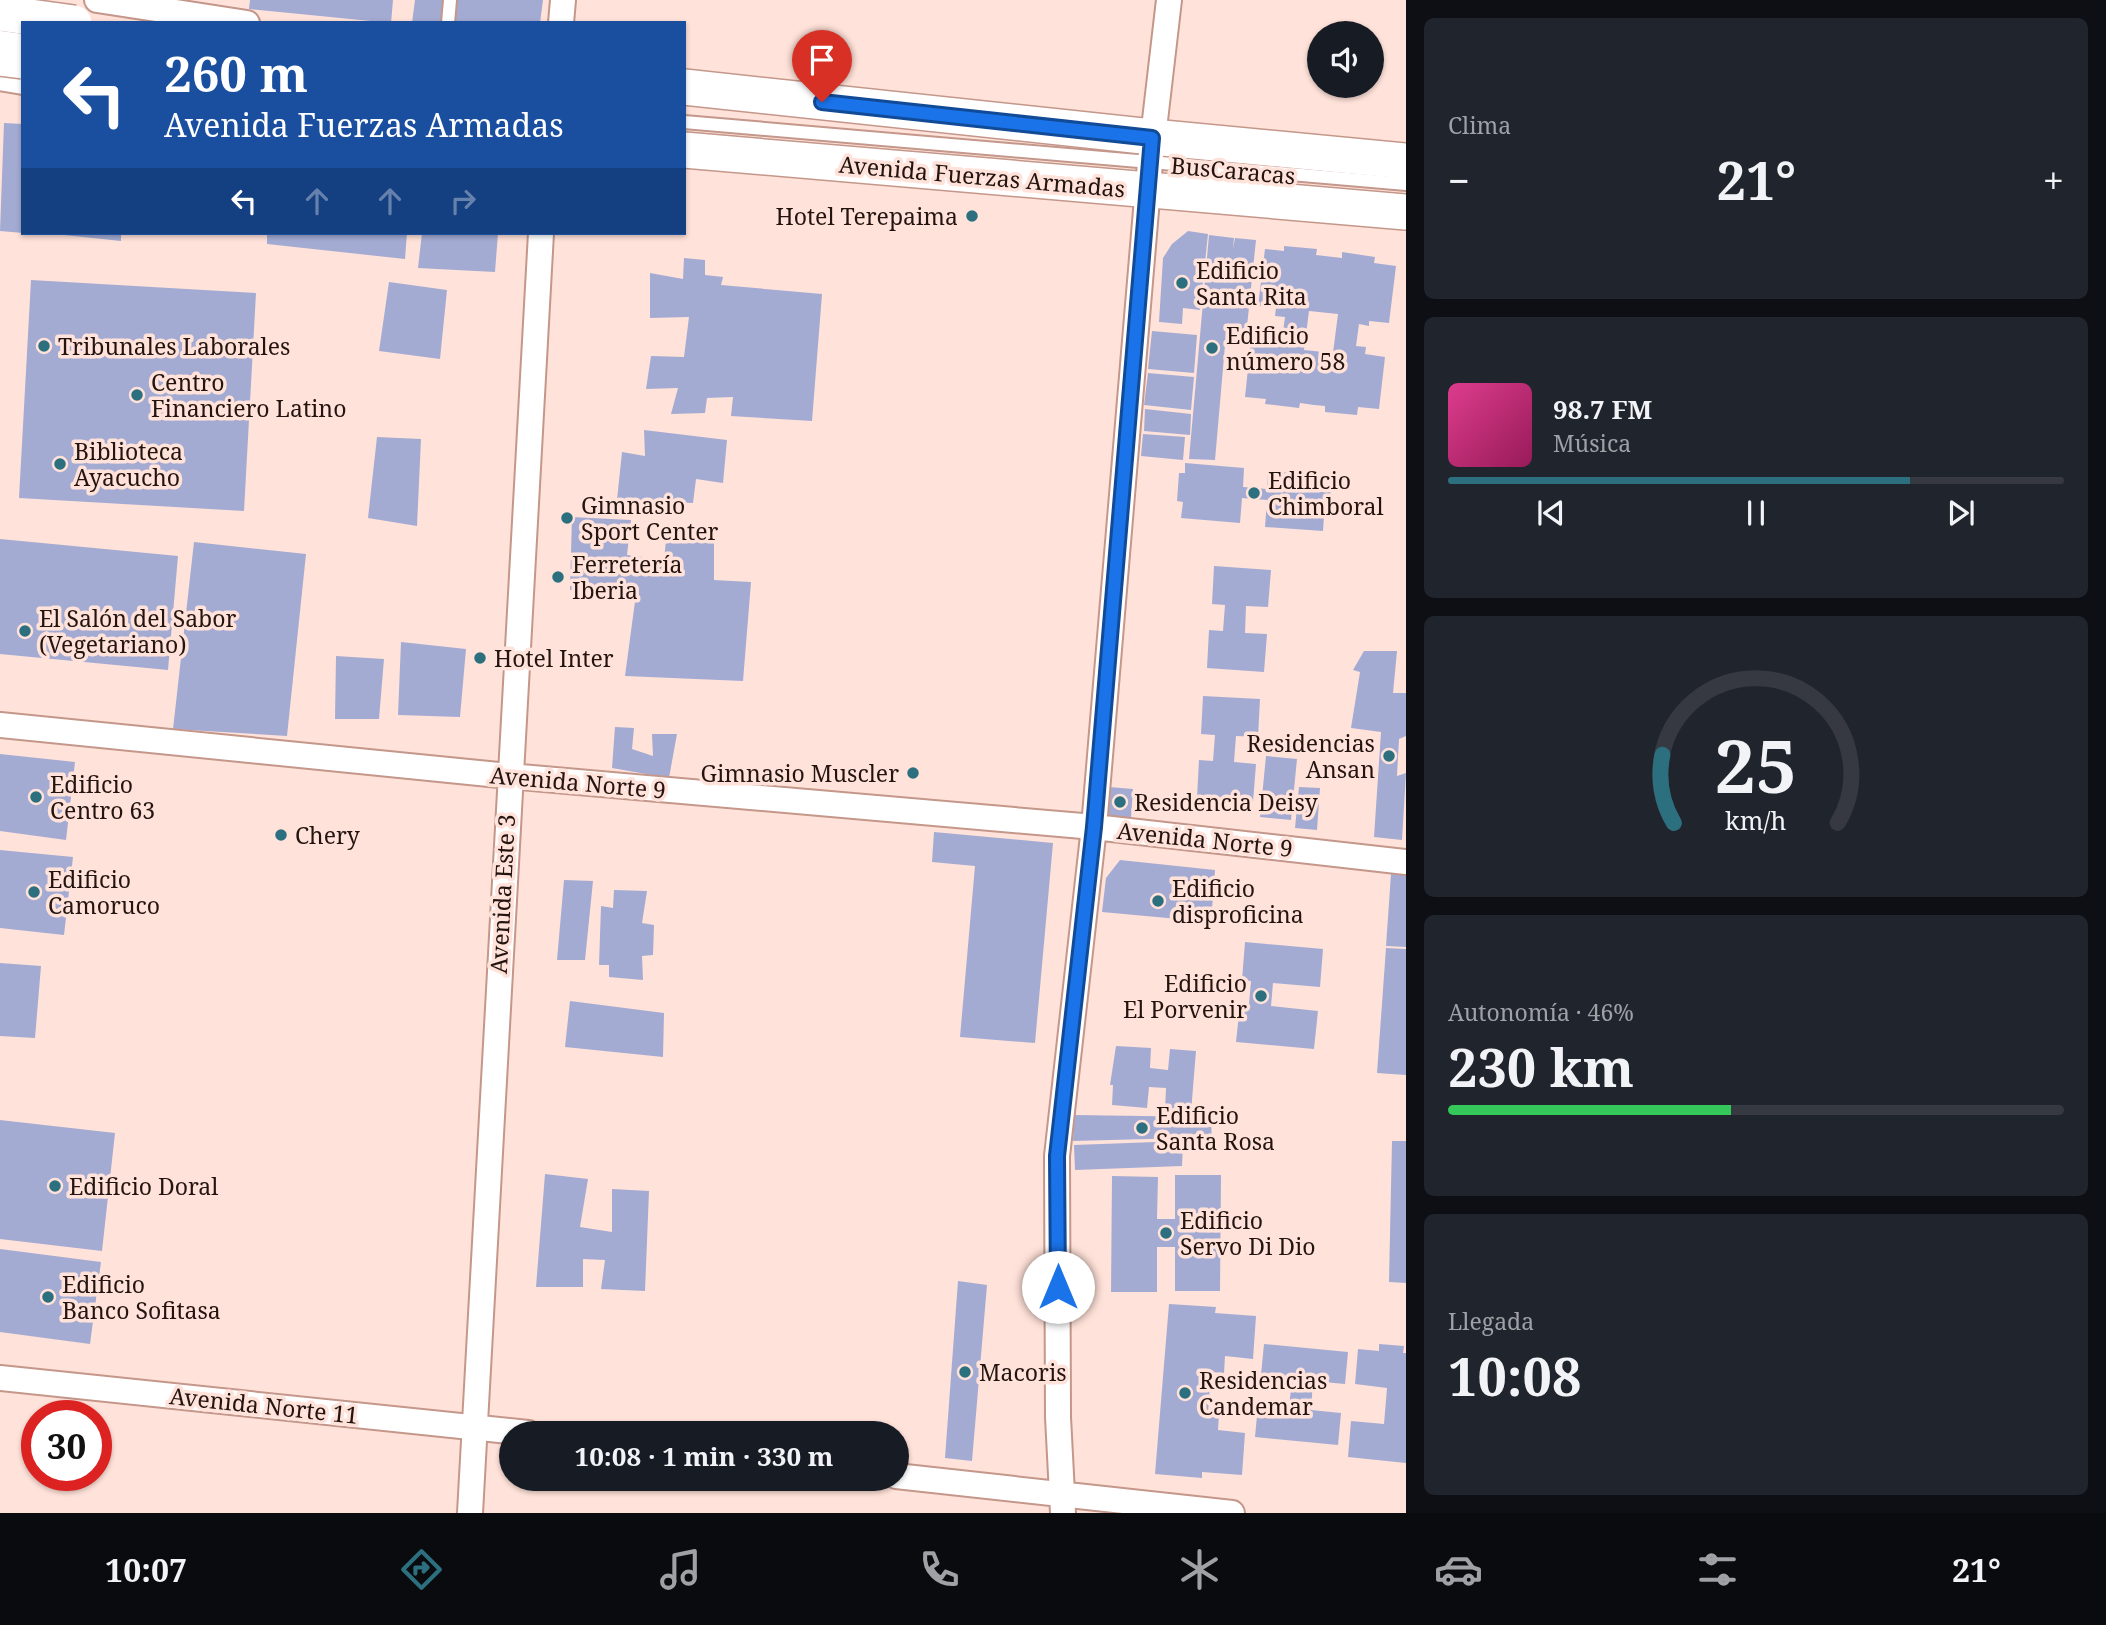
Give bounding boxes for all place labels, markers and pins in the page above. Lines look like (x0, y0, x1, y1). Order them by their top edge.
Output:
pin (792, 30, 852, 102)
place label: Hotel Terepaima (775, 200, 958, 232)
marker: Hotel Terepaima (964, 208, 980, 224)
place label: Edificio Santa Rita (1196, 254, 1307, 312)
marker: Edificio Santa Rita (1174, 275, 1190, 291)
place label: Edificio número 58 (1226, 319, 1345, 377)
place label: Tribunales Laborales (58, 330, 290, 362)
marker: Tribunales Laborales (36, 338, 52, 354)
marker: Edificio número 58 (1204, 340, 1220, 356)
place label: Centro Financiero Latino (151, 366, 346, 424)
marker: Centro Financiero Latino (129, 387, 145, 403)
place label: Biblioteca Ayacucho (74, 435, 183, 493)
marker: Biblioteca Ayacucho (52, 456, 68, 472)
place label: Edificio Chimboral (1268, 464, 1384, 522)
marker: Edificio Chimboral (1246, 485, 1262, 501)
place label: Gimnasio Sport Center (581, 489, 718, 547)
marker: Gimnasio Sport Center (559, 510, 575, 526)
place label: Ferretería Iberia (572, 548, 682, 606)
marker: Ferretería Iberia (550, 569, 566, 585)
place label: El Salón del Sabor (Vegetariano) (39, 602, 237, 660)
marker: El Salón del Sabor (Vegetariano) (17, 623, 33, 639)
place label: Hotel Inter (494, 642, 614, 674)
marker: Hotel Inter (472, 650, 488, 666)
place label: Residencias Ansan (1247, 727, 1375, 785)
marker: Residencias Ansan (1381, 748, 1397, 764)
place label: Gimnasio Muscler (701, 757, 899, 789)
marker: Gimnasio Muscler (905, 765, 921, 781)
place label: Edificio Centro 63 (50, 768, 155, 826)
place label: Residencia Deisy (1134, 786, 1318, 818)
marker: Edificio Centro 63 (28, 789, 44, 805)
marker: Residencia Deisy (1112, 794, 1128, 810)
place label: Chery (295, 819, 360, 851)
marker: Chery (273, 827, 289, 843)
place label: Edificio Camoruco (48, 863, 160, 921)
place label: Edificio disproficina (1172, 872, 1304, 930)
marker: Edificio Camoruco (26, 884, 42, 900)
marker: Edificio disproficina (1150, 893, 1166, 909)
place label: Edificio El Porvenir (1123, 967, 1247, 1025)
marker: Edificio El Porvenir (1253, 988, 1269, 1004)
place label: Edificio Santa Rosa (1156, 1099, 1275, 1157)
marker: Edificio Santa Rosa (1134, 1120, 1150, 1136)
place label: Edificio Doral (69, 1170, 218, 1202)
marker: Edificio Doral (47, 1178, 63, 1194)
place label: Edificio Servo Di Dio (1180, 1204, 1316, 1262)
marker: Edificio Servo Di Dio (1158, 1225, 1174, 1241)
place label: Edificio Banco Sofitasa (62, 1268, 221, 1326)
marker: Edificio Banco Sofitasa (40, 1289, 56, 1305)
place label: Macoris (979, 1356, 1067, 1388)
marker: Macoris (957, 1364, 973, 1380)
place label: Residencias Candemar (1199, 1364, 1327, 1422)
marker: Residencias Candemar (1177, 1385, 1193, 1401)

